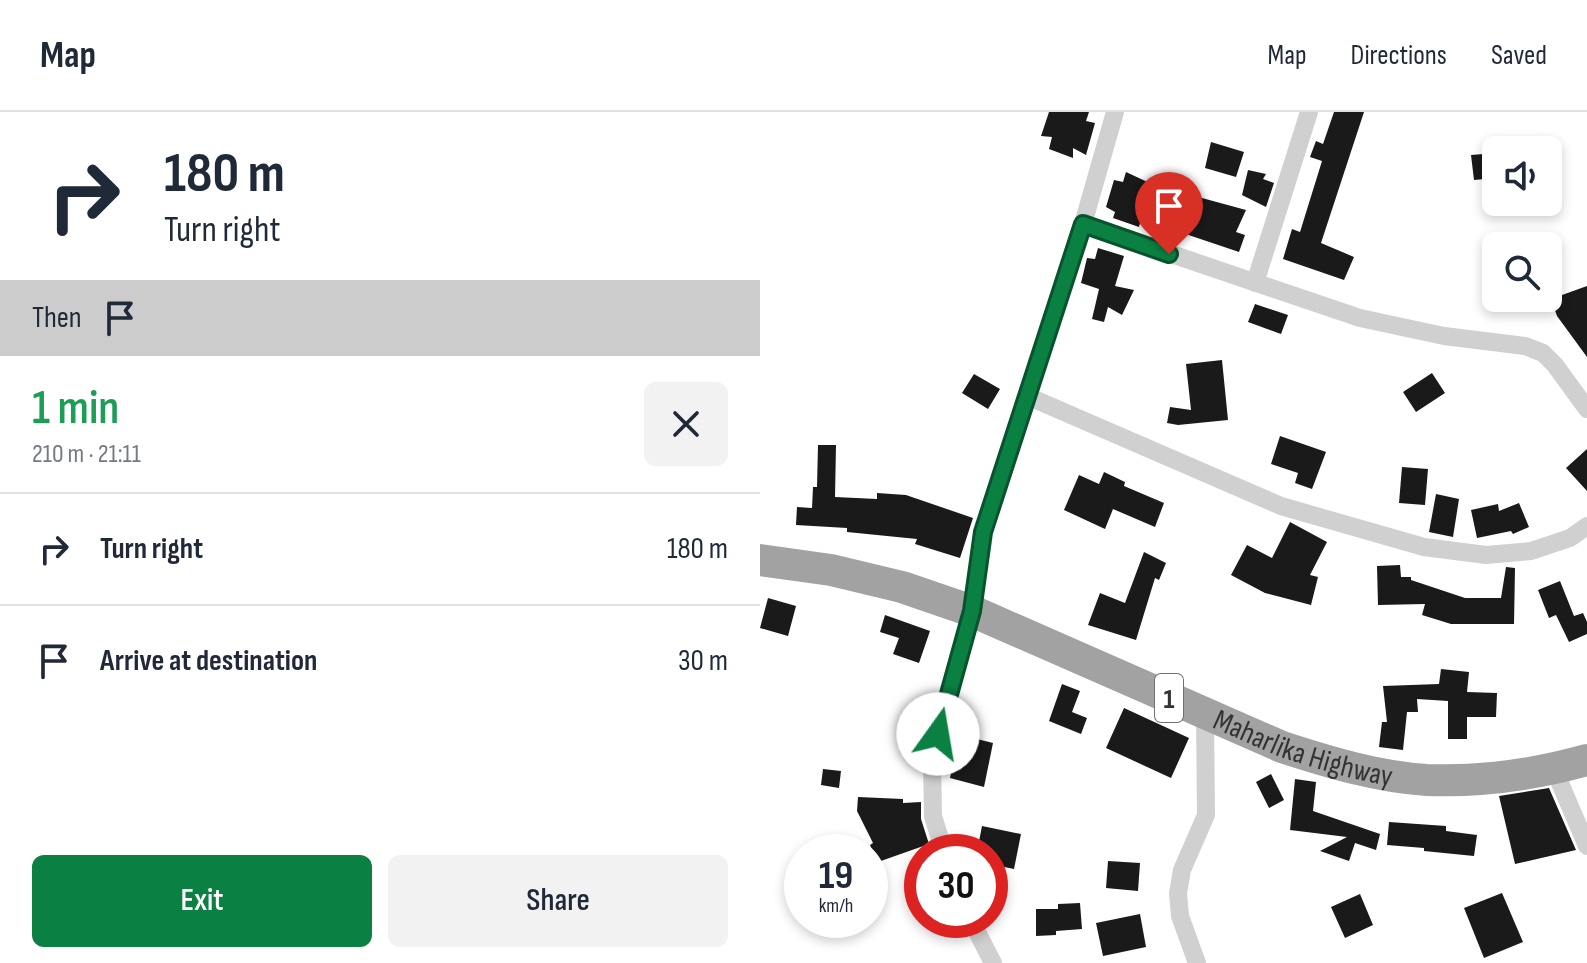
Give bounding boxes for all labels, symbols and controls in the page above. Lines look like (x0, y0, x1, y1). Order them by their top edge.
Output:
text: Map (40, 33, 96, 78)
text: Map (1268, 39, 1307, 72)
text: Directions (1351, 39, 1447, 72)
text: Saved (1491, 39, 1547, 72)
map controls (1482, 136, 1562, 312)
button: sound (1482, 136, 1562, 216)
text: 180 m (164, 141, 285, 208)
icon: right (32, 144, 136, 248)
pin (1135, 172, 1203, 254)
icon: arrive (1147, 184, 1191, 228)
text: Turn right (164, 209, 281, 252)
button: search (1482, 232, 1562, 312)
icon: arrive (98, 296, 142, 340)
text: Then (32, 300, 82, 336)
text: 1 min (32, 380, 119, 437)
button: close (644, 382, 728, 466)
text: 210 m · 21:11 (32, 439, 141, 470)
icon: right (32, 527, 76, 571)
text: Turn right (100, 531, 203, 567)
text: 180 m (667, 531, 728, 567)
icon: arrive (32, 639, 76, 683)
text: Arrive at destination (100, 643, 317, 679)
text: 30 m (678, 643, 728, 679)
road number: 1 (1155, 674, 1183, 722)
position arrow (896, 692, 980, 776)
street label: Maharlika Highway (1208, 702, 1396, 795)
speed limit sign: 30 (904, 834, 1008, 938)
text: 19 (819, 852, 853, 900)
button: Exit (32, 855, 372, 947)
button: Share (388, 855, 728, 947)
text: km/h (819, 894, 853, 918)

